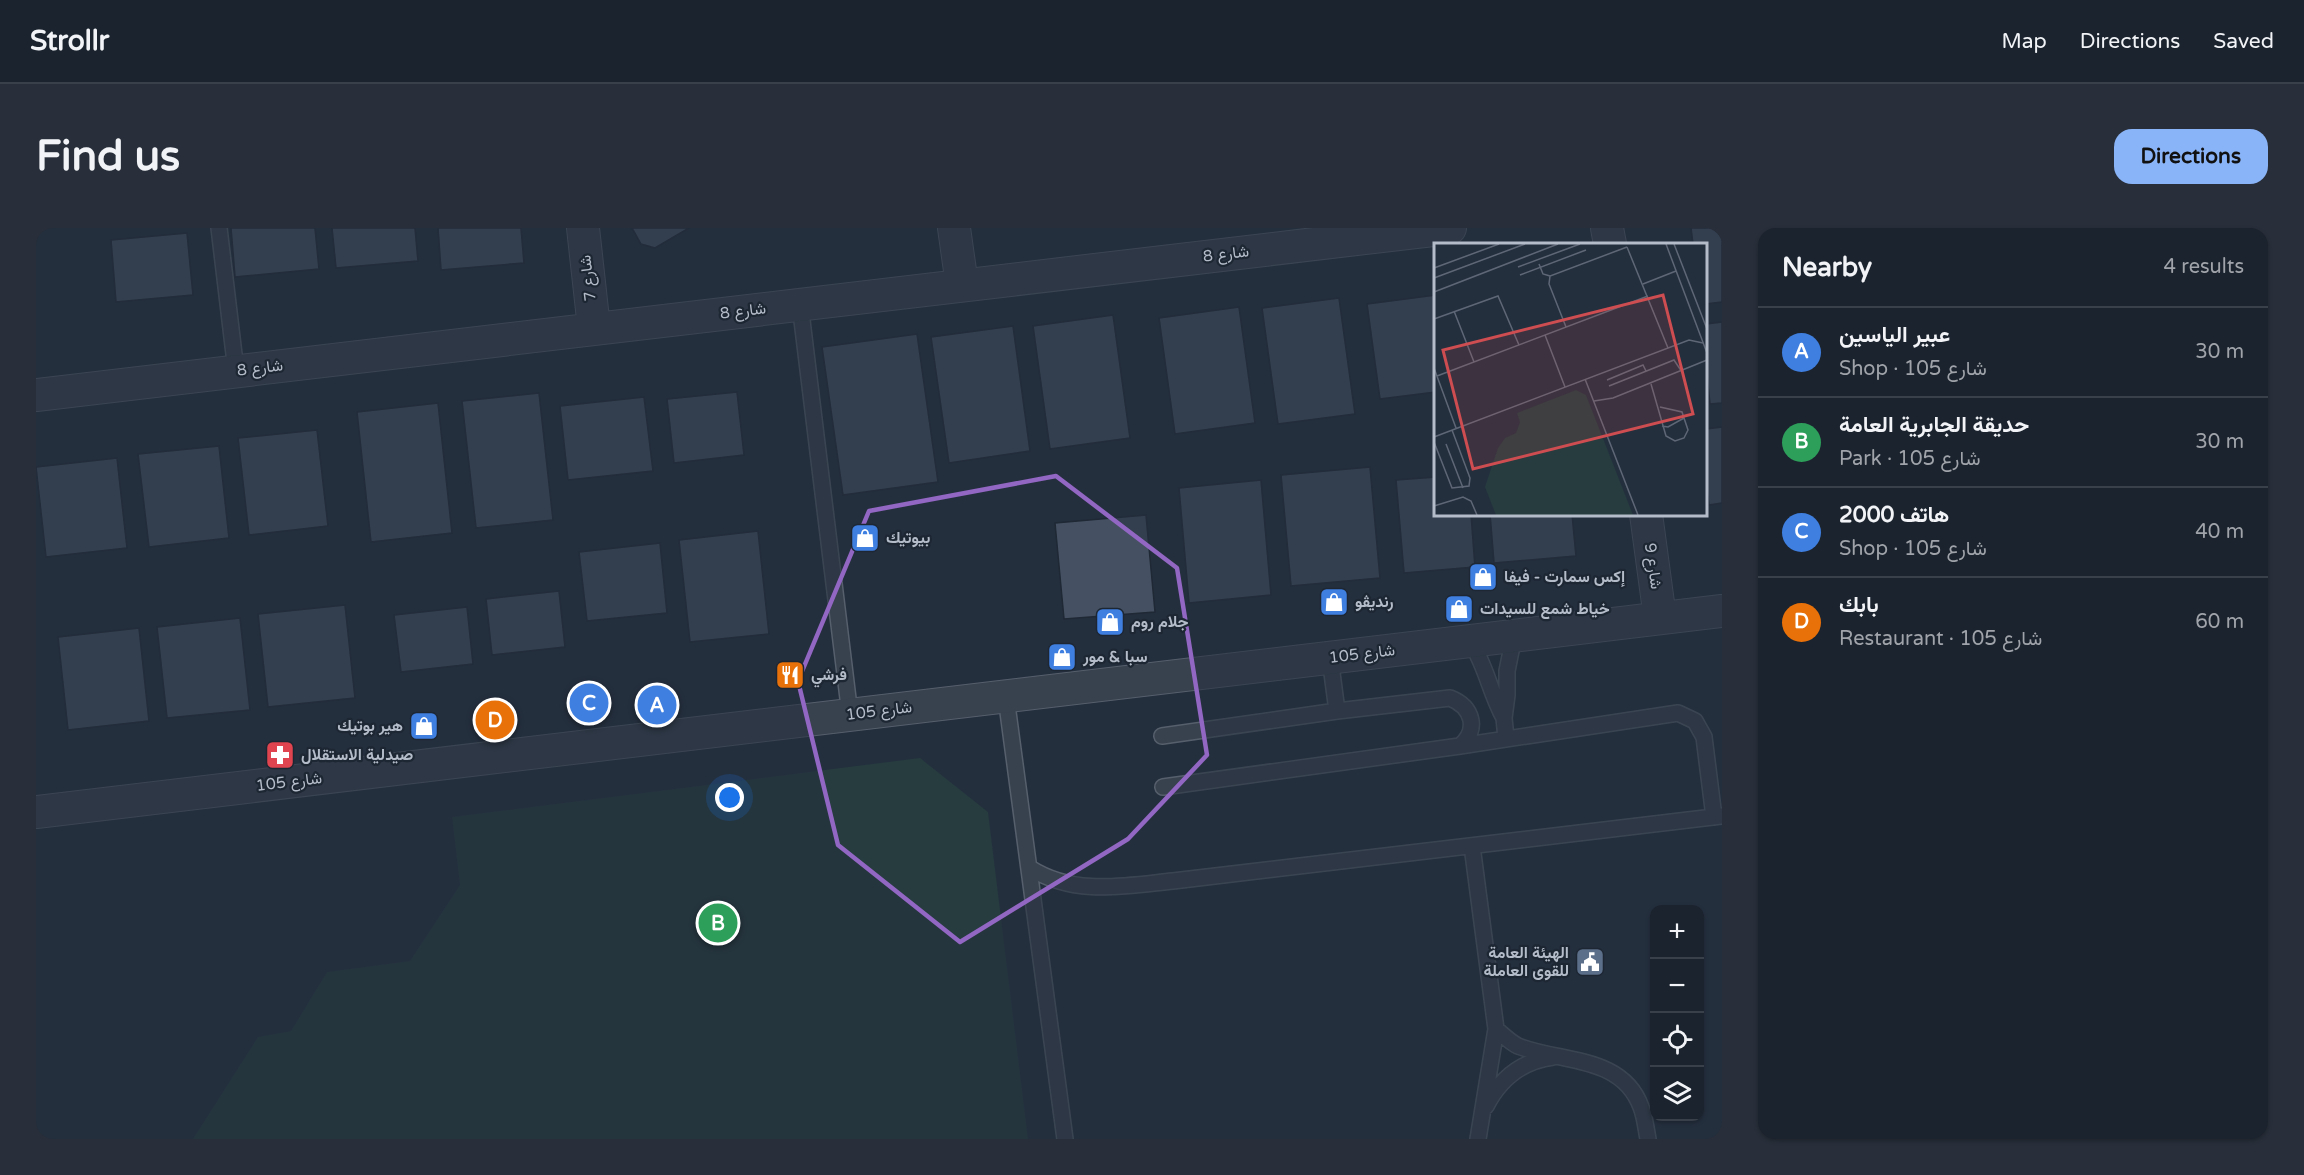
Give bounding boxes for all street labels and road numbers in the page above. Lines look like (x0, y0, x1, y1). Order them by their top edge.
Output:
street label: شارع 8 (1202, 241, 1250, 268)
street label: شارع 7 (575, 254, 602, 302)
street label: شارع 8 (719, 298, 767, 325)
street label: شارع 8 (236, 355, 284, 382)
street label: شارع 9 (1639, 542, 1666, 591)
street label: شارع 105 (1328, 640, 1396, 669)
street label: شارع 105 (845, 697, 913, 726)
street label: شارع 105 (255, 768, 323, 797)

